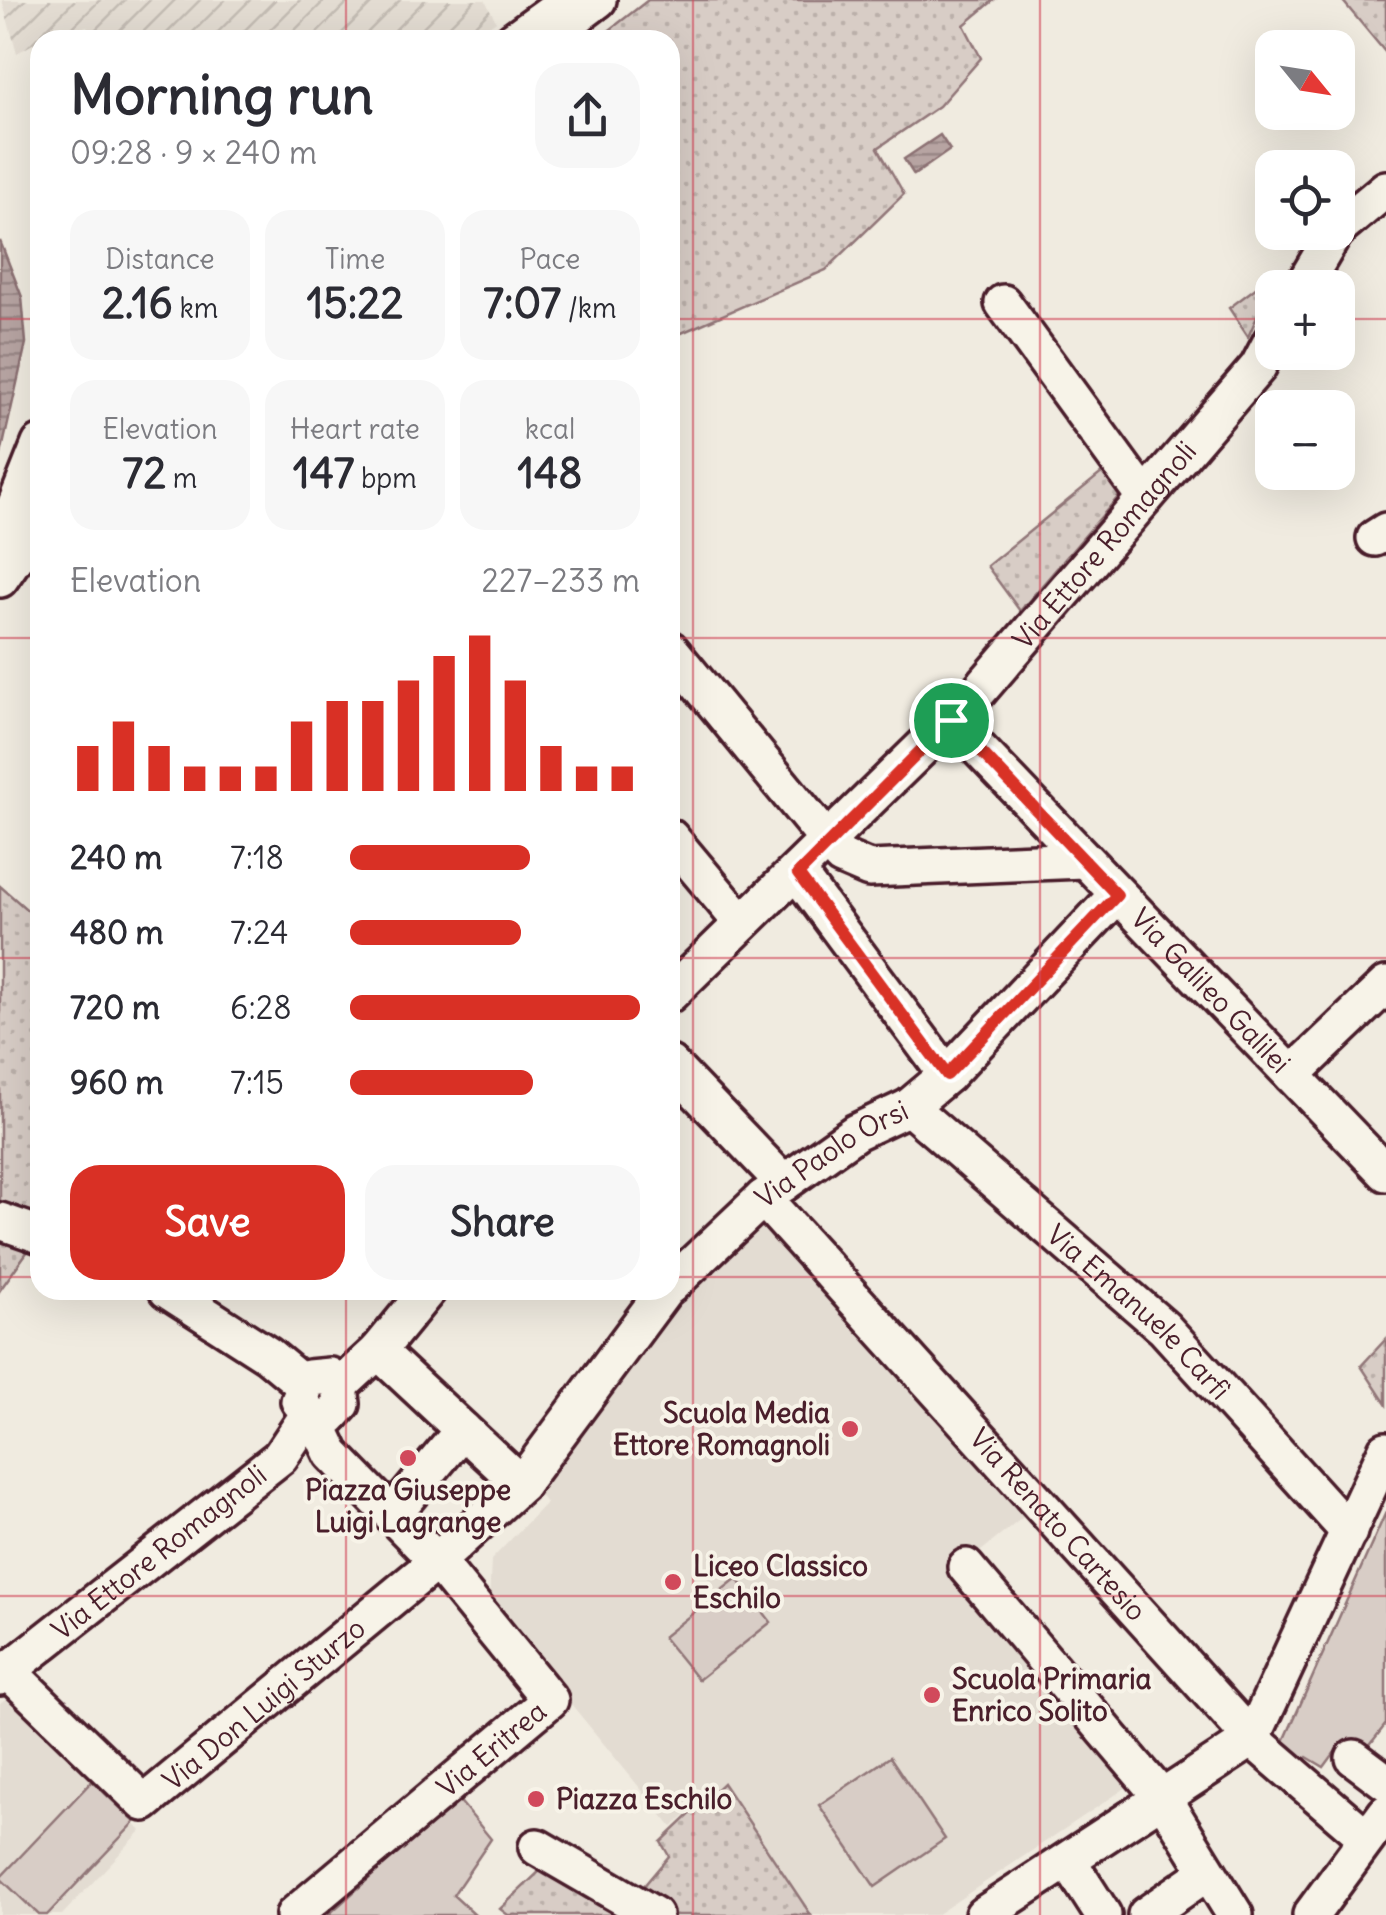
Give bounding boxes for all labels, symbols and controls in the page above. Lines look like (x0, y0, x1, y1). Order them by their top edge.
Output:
north arrow (1255, 30, 1355, 130)
map controls (1255, 30, 1355, 490)
text: Morning run (70, 60, 374, 129)
button: share (535, 63, 640, 168)
text: 09:28 · 9 × 240 m (70, 132, 317, 173)
button: locate (1255, 150, 1355, 250)
text: Distance (105, 241, 215, 277)
text: Time (325, 241, 385, 277)
text: Pace (520, 241, 580, 277)
button: + (1255, 270, 1355, 370)
text: 2.16 (102, 277, 173, 329)
text: 15:22 (307, 277, 403, 329)
text: 7:07 (483, 277, 561, 329)
text: km (173, 290, 218, 326)
text: /km (561, 290, 617, 326)
button: − (1255, 390, 1355, 490)
text: Elevation (103, 411, 217, 447)
text: Heart rate (290, 411, 420, 447)
text: kcal (525, 411, 575, 447)
street label: Via Ettore Romagnoli (1005, 434, 1204, 657)
text: 72 (123, 447, 166, 499)
text: 147 (293, 447, 354, 499)
text: 148 (517, 447, 583, 499)
text: m (166, 460, 197, 496)
text: bpm (354, 460, 417, 496)
text: Elevation (70, 560, 201, 601)
text: 227–233 m (482, 560, 640, 601)
pin (909, 678, 994, 763)
icon: arrive (924, 693, 979, 748)
text: 240 m (70, 837, 162, 878)
text: 7:18 (230, 837, 284, 878)
street label: Via Galileo Galilei (1123, 900, 1298, 1081)
text: 480 m (70, 912, 164, 953)
text: 7:24 (230, 912, 288, 953)
text: 720 m (70, 987, 160, 1028)
text: 6:28 (230, 987, 292, 1028)
text: 960 m (70, 1062, 164, 1103)
text: 7:15 (230, 1062, 284, 1103)
street label: Via Paolo Orsi (748, 1092, 914, 1216)
button: Save (70, 1165, 345, 1280)
button: Share (365, 1165, 640, 1280)
street label: Via Emanuele Carfì (1039, 1217, 1238, 1407)
place label: Scuola Media Ettore Romagnoli (613, 1395, 830, 1463)
marker: Scuola Media Ettore Romagnoli (839, 1418, 861, 1440)
street label: Via Renato Cartesio (962, 1421, 1154, 1628)
marker: Piazza Giuseppe Luigi Lagrange (397, 1447, 419, 1469)
street label: Via Ettore Romagnoli (44, 1457, 274, 1648)
place label: Piazza Giuseppe Luigi Lagrange (305, 1472, 511, 1540)
place label: Liceo Classico Eschilo (693, 1548, 868, 1616)
marker: Liceo Classico Eschilo (662, 1571, 684, 1593)
street label: Via Don Luigi Sturzo (155, 1610, 373, 1798)
place label: Scuola Primaria Enrico Solito (952, 1661, 1151, 1729)
marker: Scuola Primaria Enrico Solito (921, 1684, 943, 1706)
street label: Via Eritrea (430, 1693, 554, 1805)
place label: Piazza Eschilo (556, 1781, 732, 1817)
marker: Piazza Eschilo (525, 1788, 547, 1810)

